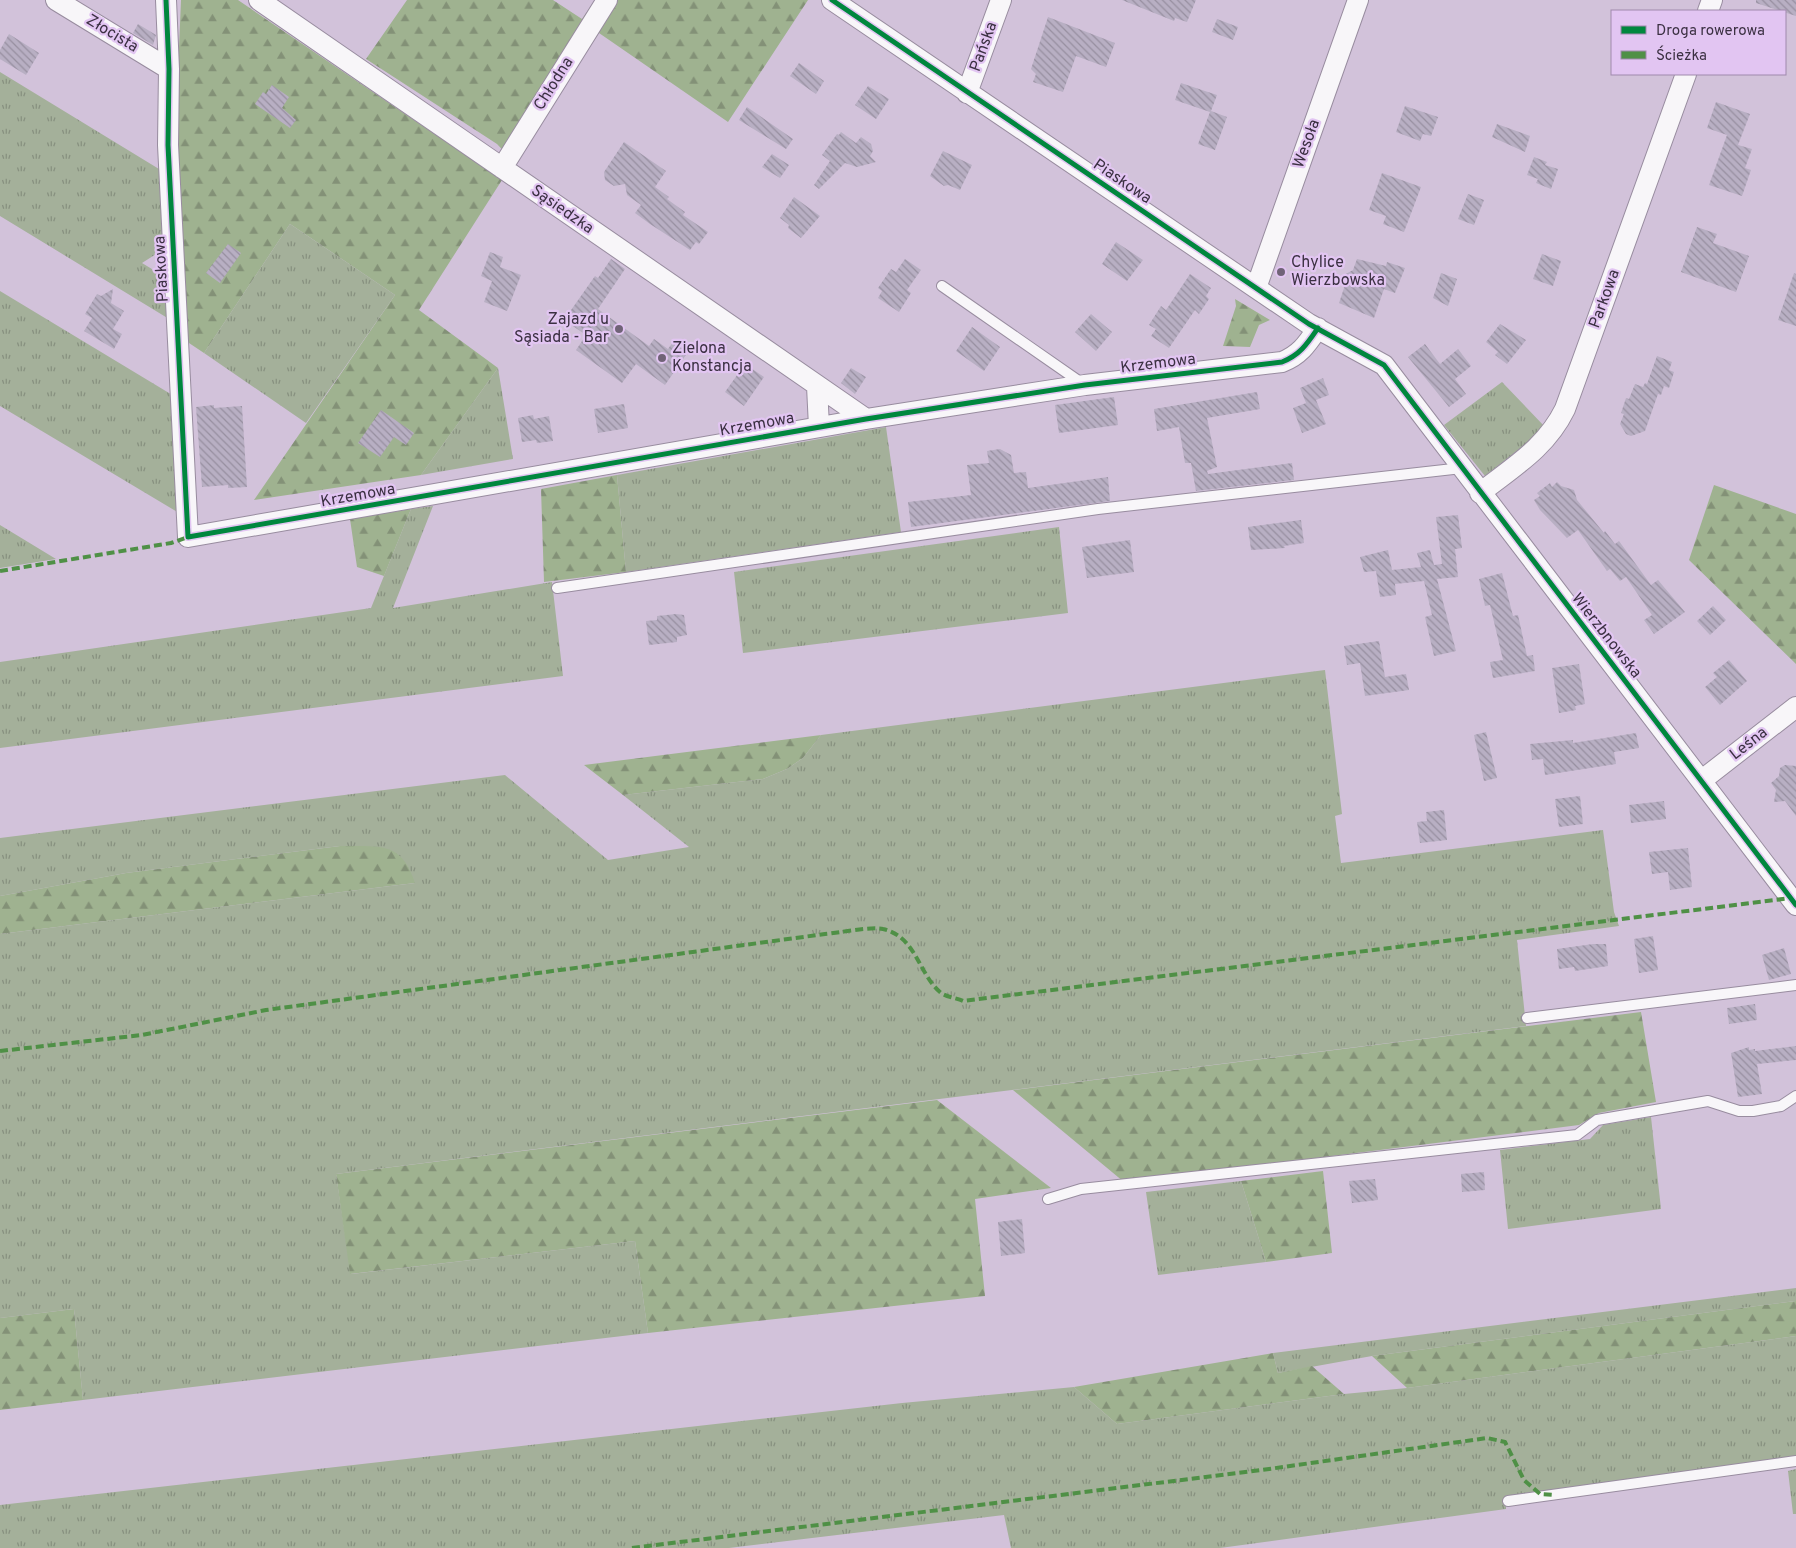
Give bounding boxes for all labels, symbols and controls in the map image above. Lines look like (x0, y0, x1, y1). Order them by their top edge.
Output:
legend (1611, 10, 1786, 75)
street label: Złocista (82, 11, 142, 57)
street label: Pańska (966, 19, 1002, 75)
text: Droga rowerowa (1656, 22, 1765, 41)
text: Ścieżka (1656, 45, 1707, 66)
street label: Chłodna (530, 54, 578, 114)
street label: Wesoła (1289, 117, 1325, 171)
street label: Piaskowa (1089, 155, 1155, 209)
street label: Sąsiedzka (527, 181, 597, 239)
street label: Piaskowa (150, 235, 174, 303)
place label: Chylice Wierzbowska (1291, 253, 1385, 291)
marker: Chylice Wierzbowska (1275, 266, 1287, 278)
street label: Parkowa (1585, 267, 1625, 331)
place label: Zajazd u Sąsiada - Bar (514, 310, 609, 348)
marker: Zajazd u Sąsiada - Bar (613, 323, 625, 335)
place label: Zielona Konstancja (672, 339, 752, 377)
street label: Krzemowa (1119, 349, 1197, 379)
marker: Zielona Konstancja (656, 352, 668, 364)
street label: Krzemowa (718, 409, 796, 441)
street label: Krzemowa (319, 480, 397, 512)
street label: Wierzbnowska (1566, 589, 1646, 683)
street label: Leśna (1726, 723, 1772, 765)

